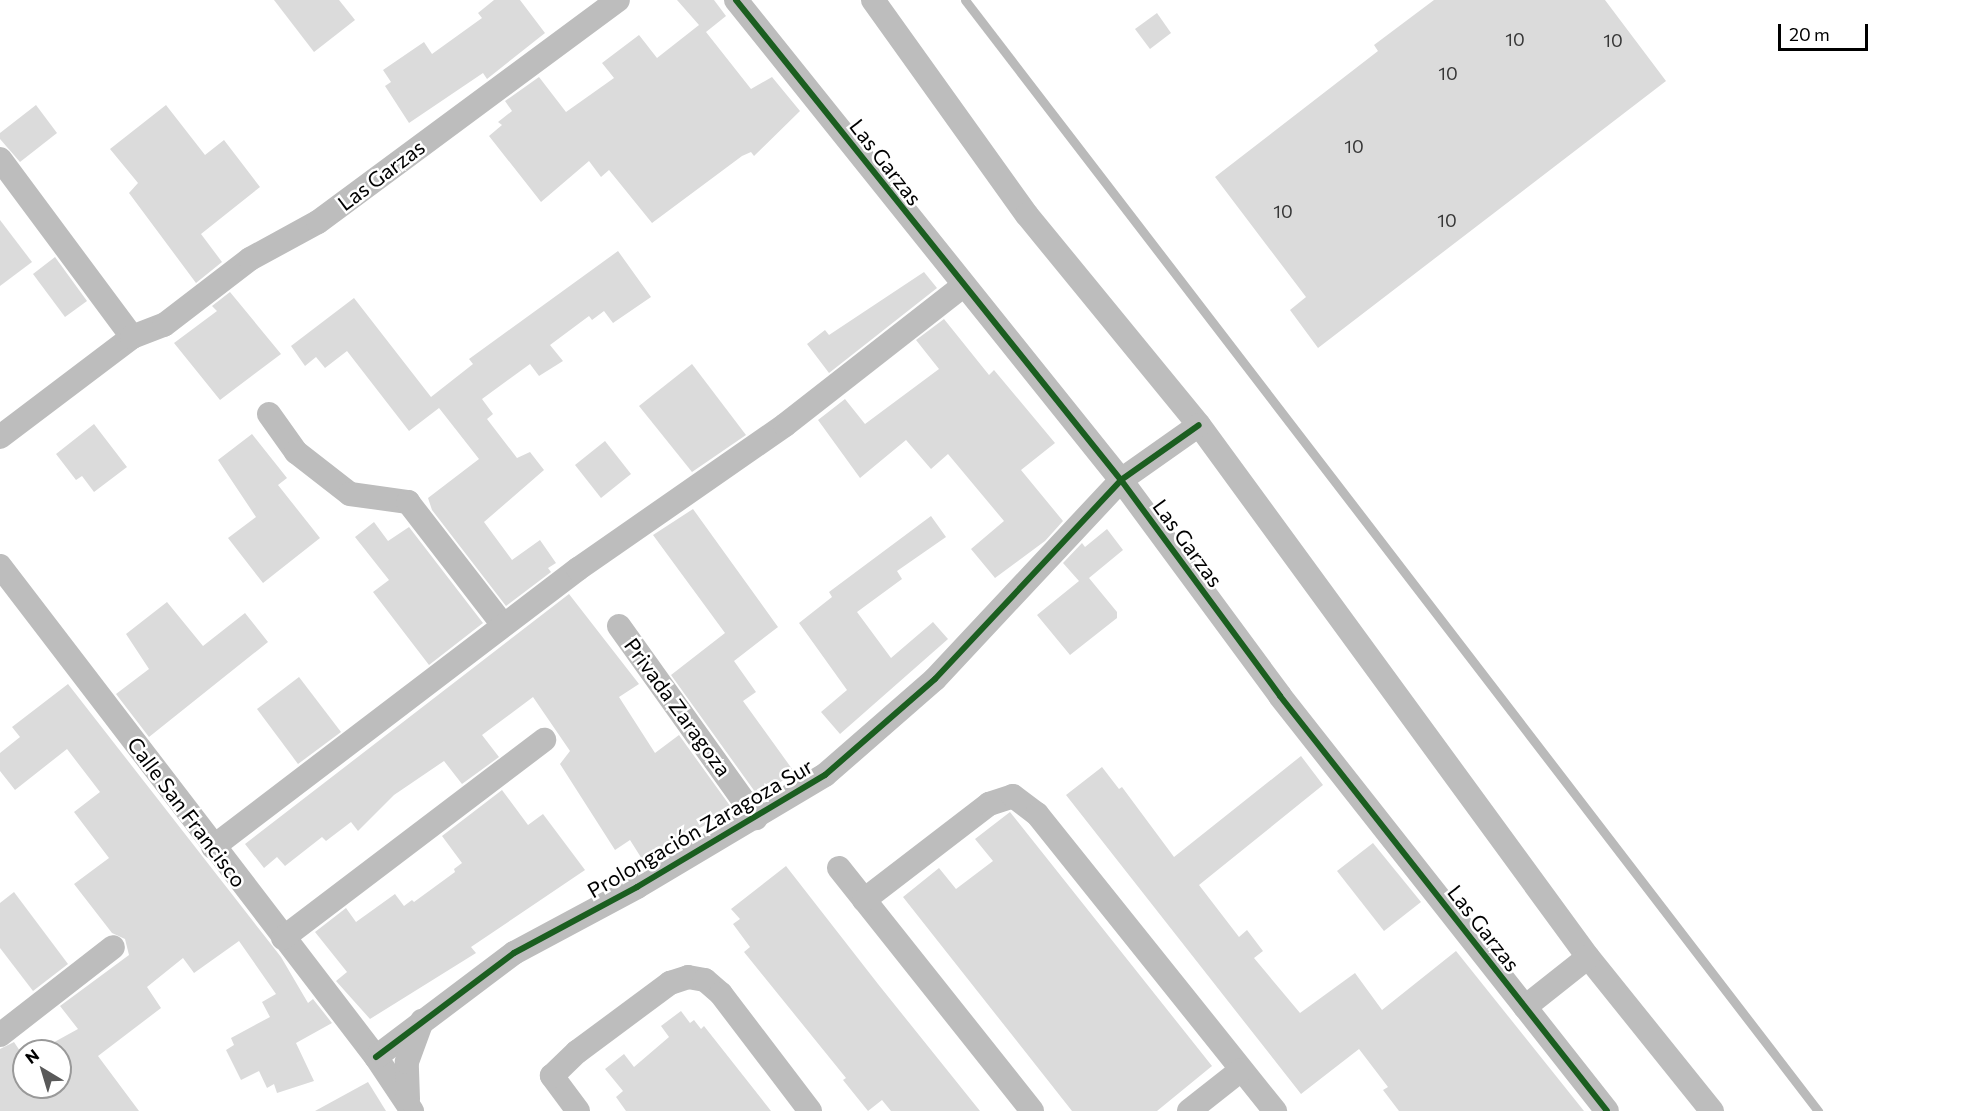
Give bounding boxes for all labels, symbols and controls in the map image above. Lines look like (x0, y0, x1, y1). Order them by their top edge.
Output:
scale bar (1781, 12, 1871, 50)
text: 20 m (1789, 23, 1830, 45)
house number: 10 (1505, 28, 1525, 50)
house number: 10 (1603, 29, 1623, 51)
house number: 10 (1438, 62, 1458, 84)
street label: Las Garzas (845, 114, 927, 210)
street label: Las Garzas (333, 134, 429, 216)
house number: 10 (1344, 135, 1364, 157)
house number: 10 (1273, 200, 1293, 222)
house number: 10 (1437, 209, 1457, 231)
street label: Las Garzas (1148, 494, 1228, 592)
street label: Privada Zaragoza (619, 633, 737, 781)
street label: Calle San Francisco (122, 732, 252, 892)
street label: Prolongación Zaragoza Sur (583, 753, 817, 903)
street label: Las Garzas (1443, 880, 1525, 976)
north arrow (12, 1039, 72, 1099)
text: N (21, 1045, 42, 1067)

